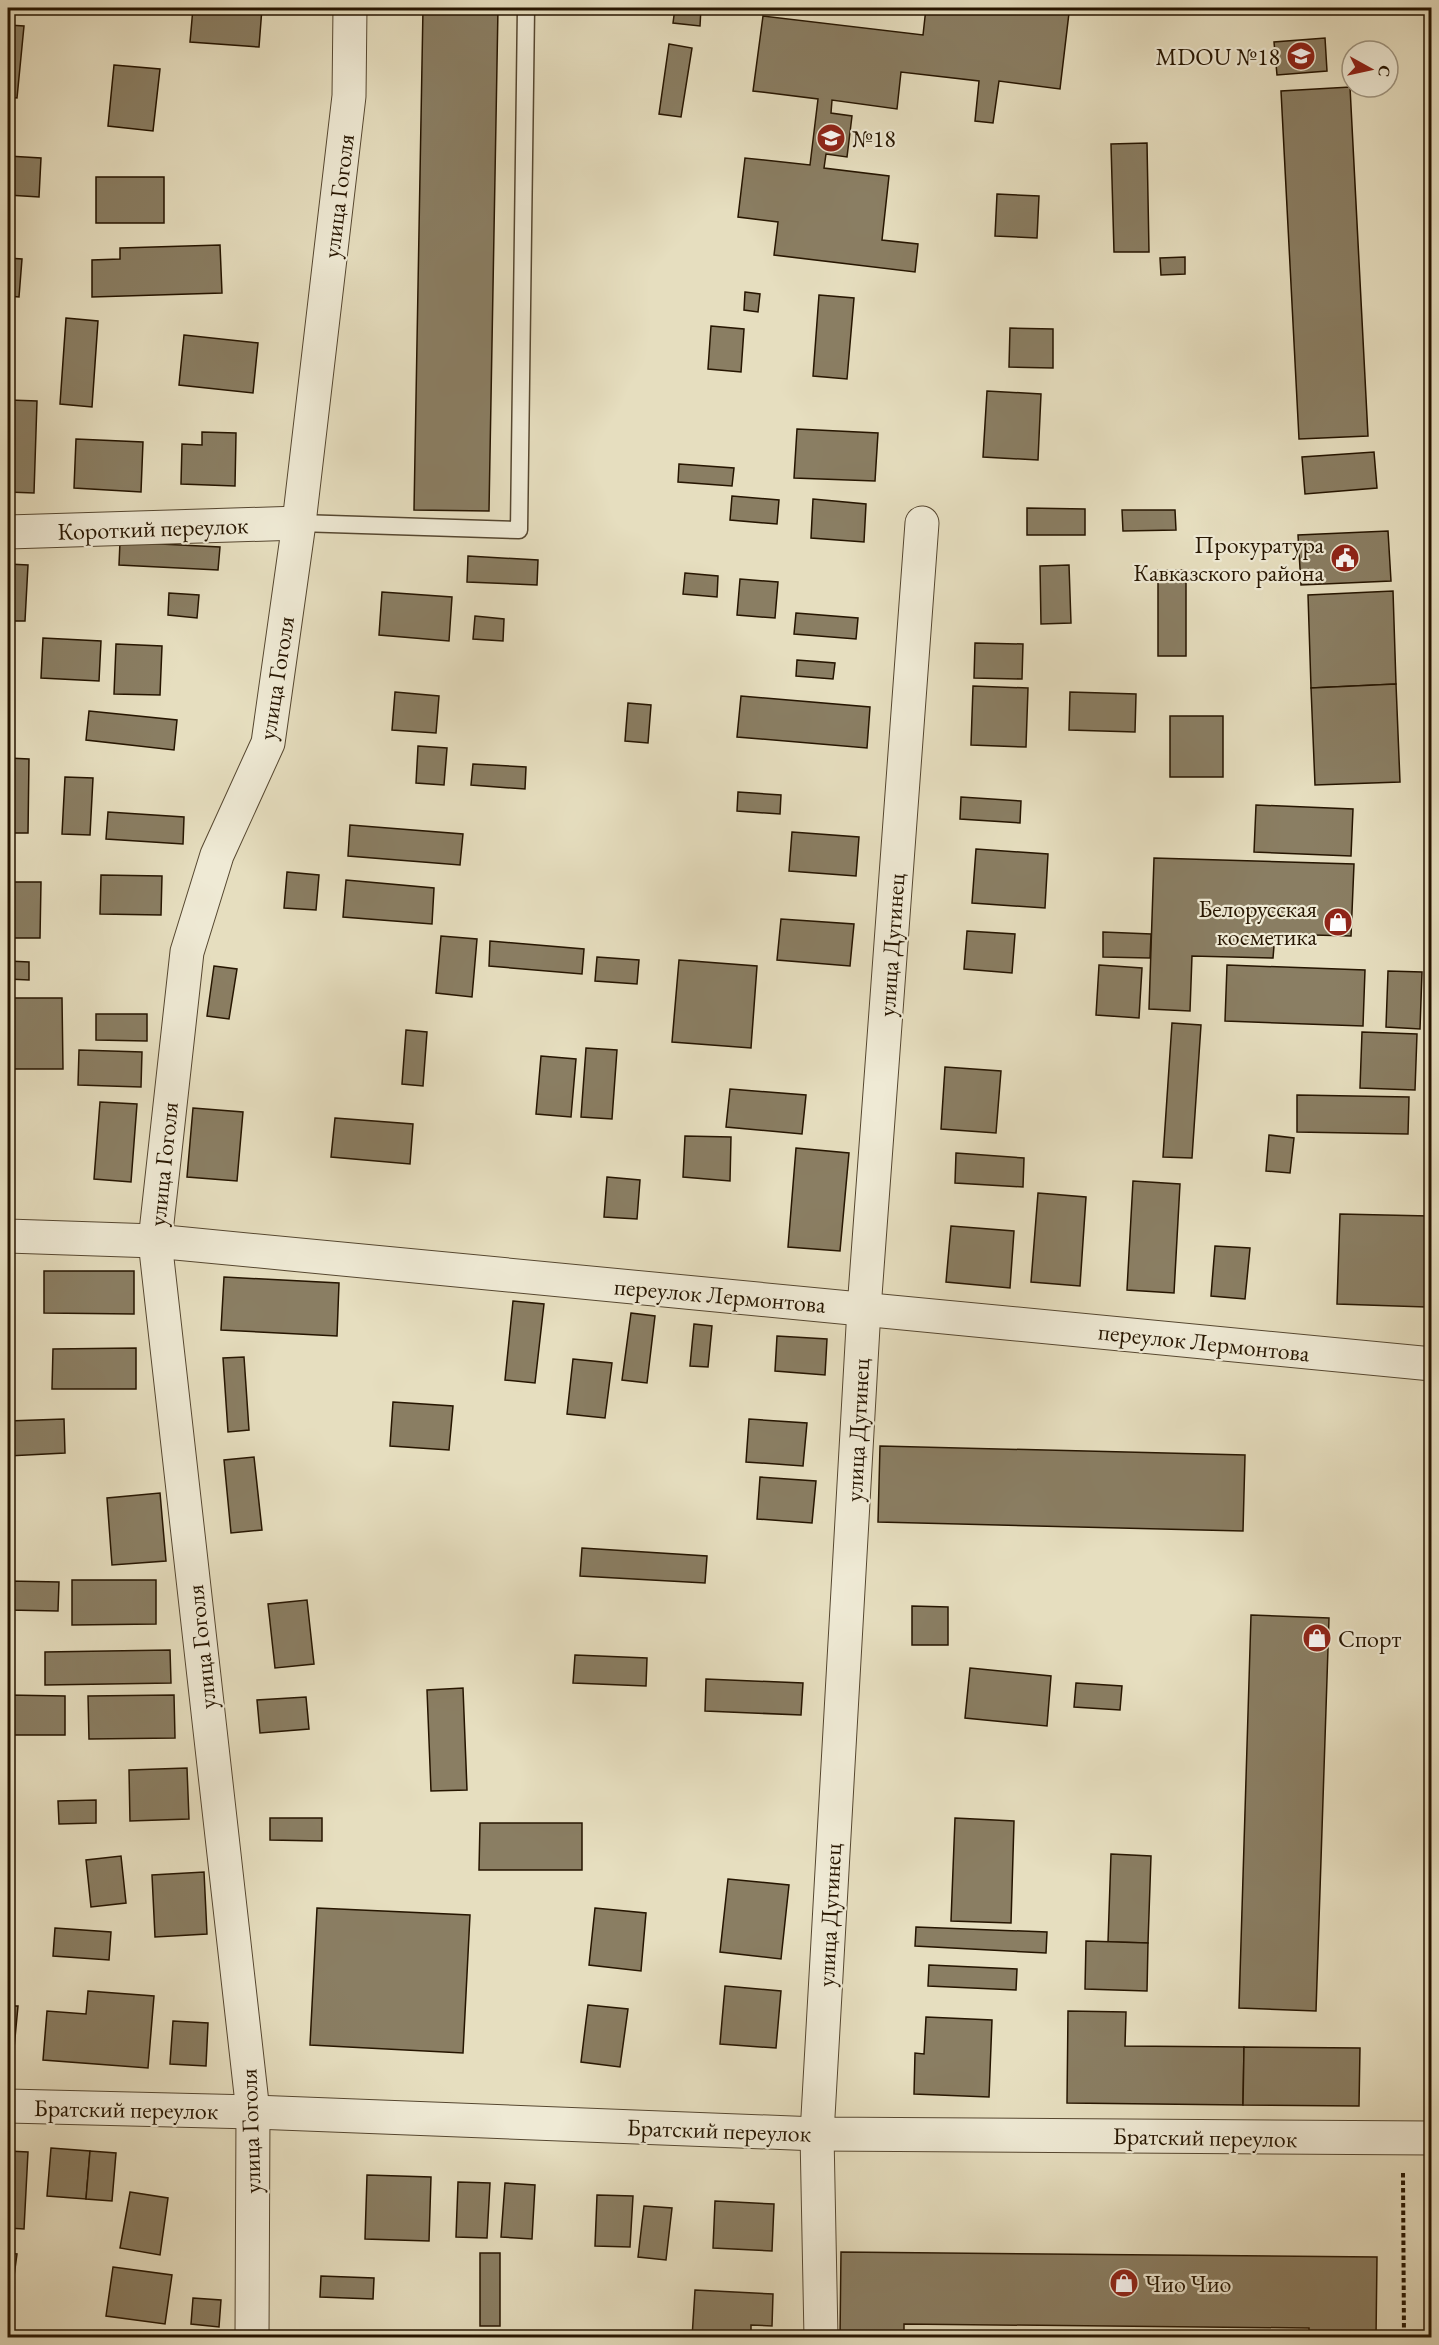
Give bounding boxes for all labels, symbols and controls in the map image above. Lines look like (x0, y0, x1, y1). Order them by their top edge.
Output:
north arrow (1340, 39, 1400, 99)
school or university icon: MDOU №18 (1285, 40, 1317, 72)
place label: MDOU №18 (1156, 41, 1280, 72)
text: С (1373, 64, 1396, 78)
school or university icon: №18 (815, 122, 847, 154)
place label: №18 (852, 123, 896, 154)
street label: улица Гоголя (315, 132, 361, 260)
street label: Короткий переулок (57, 509, 250, 547)
place label: Прокуратура Кавказского района (1133, 529, 1324, 588)
public building icon: Прокуратура Кавказского района (1329, 542, 1361, 574)
street label: улица Гоголя (251, 614, 301, 742)
street label: улица Дугинец (871, 872, 912, 1018)
place label: Белорусская косметика (1198, 893, 1317, 952)
shop icon: Белорусская косметика (1322, 906, 1354, 938)
street label: улица Гоголя (141, 1100, 185, 1228)
street label: переулок Лермонтова (613, 1270, 828, 1320)
street label: переулок Лермонтова (1097, 1315, 1312, 1369)
street label: улица Дугинец (838, 1357, 876, 1503)
street label: улица Гоголя (179, 1583, 223, 1711)
shop icon: Спорт (1301, 1622, 1333, 1654)
place label: Спорт (1338, 1623, 1401, 1654)
street label: улица Дугинец (810, 1842, 848, 1988)
street label: улица Гоголя (232, 2068, 268, 2194)
street label: Братский переулок (33, 2092, 219, 2126)
street label: Братский переулок (626, 2111, 812, 2149)
street label: Братский переулок (1112, 2120, 1298, 2154)
shop icon: Чио Чио (1108, 2267, 1140, 2299)
place label: Чио Чио (1145, 2268, 1232, 2299)

